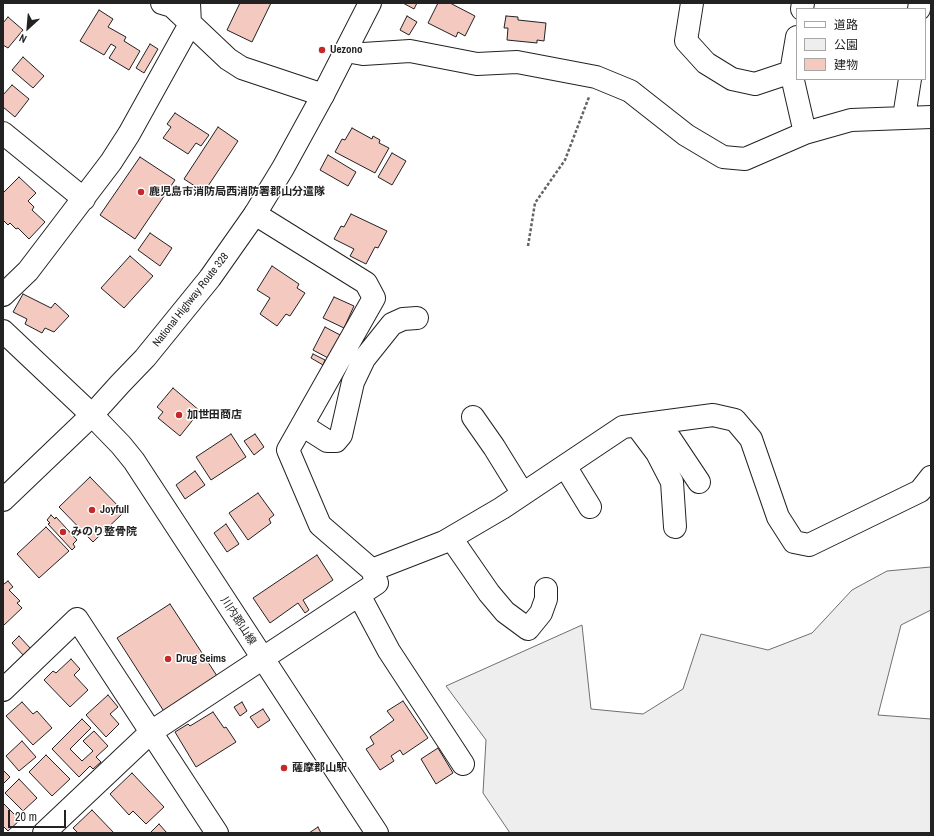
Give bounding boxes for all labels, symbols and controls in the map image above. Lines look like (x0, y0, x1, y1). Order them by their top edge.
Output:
north arrow (8, 8, 48, 48)
legend (796, 8, 926, 80)
text: 道路 (834, 17, 858, 33)
text: N (17, 31, 29, 47)
text: 公園 (834, 37, 858, 53)
place label: Uezono (330, 43, 363, 57)
marker: Uezono (317, 45, 327, 55)
text: 建物 (834, 57, 858, 73)
place label: 鹿児島市消防局西消防署郡山分遣隊 (149, 185, 325, 199)
marker: 鹿児島市消防局西消防署郡山分遣隊 (136, 187, 146, 197)
street label: National Highway Route 328 (150, 250, 232, 350)
place label: 加世田商店 (187, 408, 242, 422)
marker: 加世田商店 (174, 410, 184, 420)
place label: Joyfull (100, 503, 129, 517)
marker: Joyfull (87, 505, 97, 515)
place label: みのり整骨院 (71, 525, 137, 539)
marker: みのり整骨院 (58, 527, 68, 537)
street label: 川内郡山線 (217, 594, 259, 648)
place label: Drug Seims (176, 652, 226, 666)
marker: Drug Seims (163, 654, 173, 664)
place label: 薩摩郡山駅 (292, 761, 347, 775)
marker: 薩摩郡山駅 (279, 763, 289, 773)
scale bar (10, 802, 68, 828)
text: 20 m (15, 809, 37, 825)

